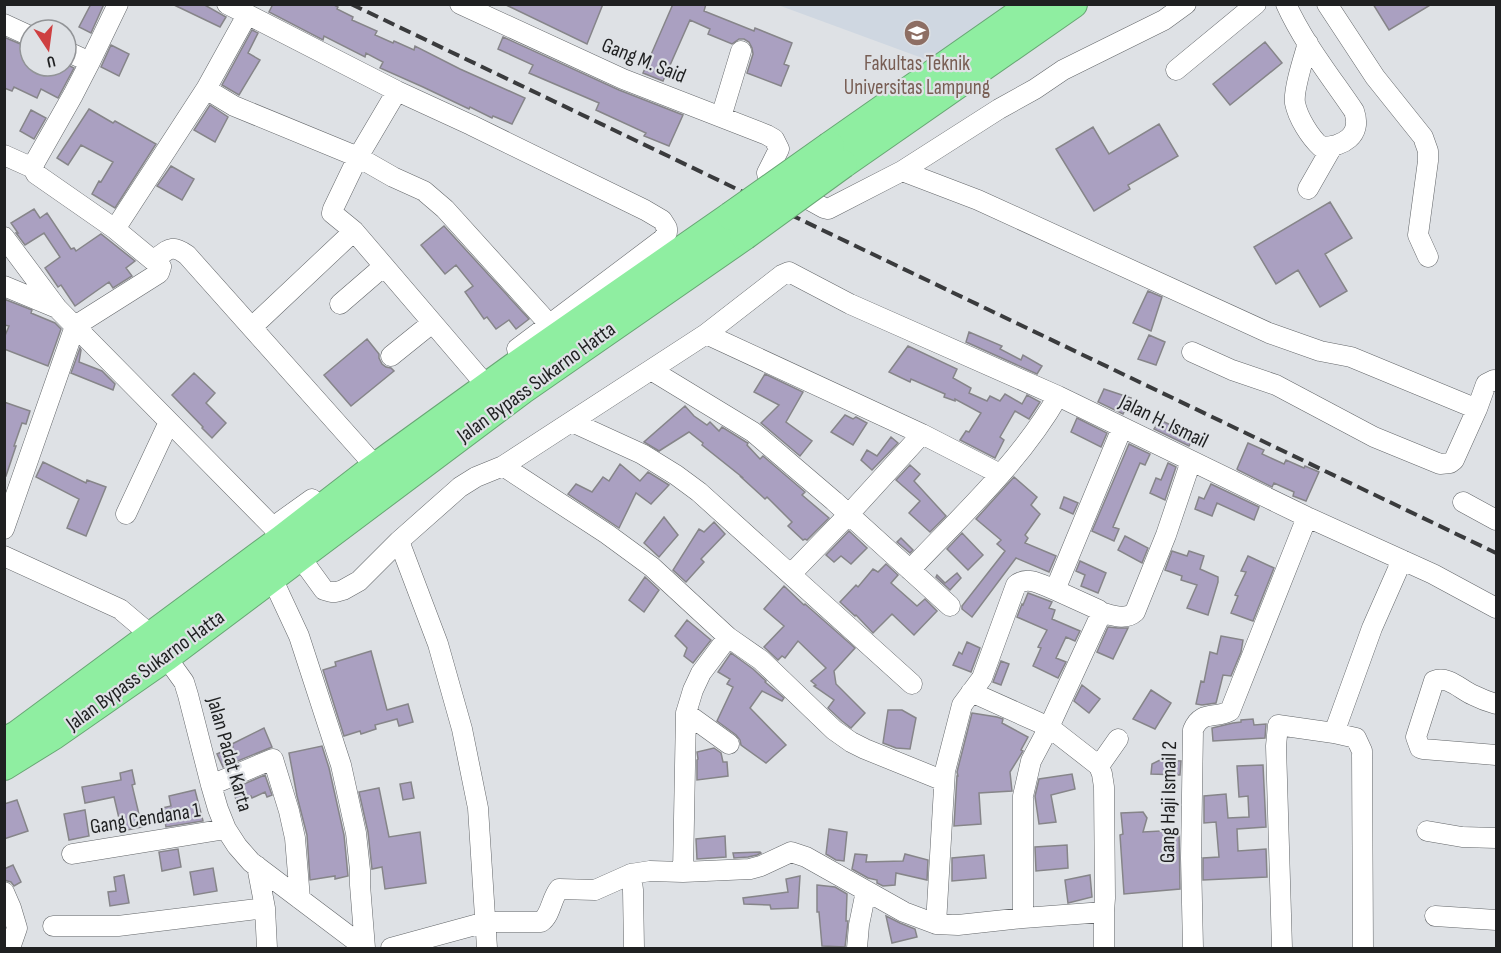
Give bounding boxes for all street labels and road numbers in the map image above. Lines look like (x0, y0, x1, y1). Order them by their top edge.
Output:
street label: Gang M. Said (598, 32, 690, 89)
street label: Jalan Bypass Sukarno Hatta (452, 317, 620, 449)
street label: Jalan H. Ismail (1114, 389, 1212, 454)
street label: Jalan Bypass Sukarno Hatta (61, 605, 229, 737)
street label: Jalan Padat Karta (201, 693, 258, 814)
street label: Gang Haji Ismail 2 (1155, 741, 1182, 863)
street label: Gang Cendana 1 (88, 797, 203, 840)

